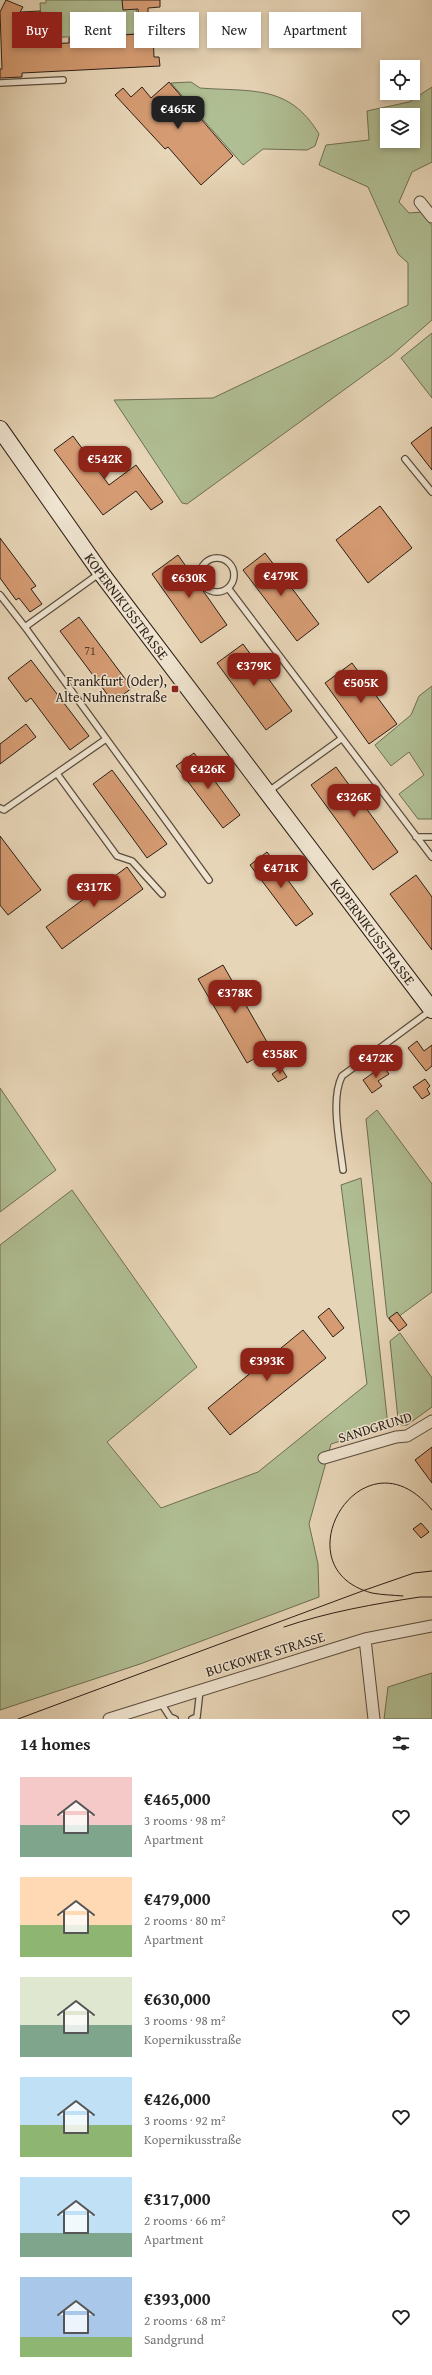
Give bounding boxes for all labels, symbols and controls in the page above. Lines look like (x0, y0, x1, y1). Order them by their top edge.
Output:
chip: Buy (12, 12, 62, 48)
chip: Rent (70, 12, 126, 48)
chip: Filters (134, 12, 199, 48)
chip: New (207, 12, 261, 48)
chip: Apartment (269, 12, 361, 48)
map controls (380, 60, 420, 148)
button: locate (380, 60, 420, 100)
pin: €465K (150, 96, 206, 130)
text: €465K (160, 99, 196, 118)
button: layers (380, 108, 420, 148)
pin: €542K (77, 446, 133, 480)
text: €542K (87, 449, 123, 468)
street label: KOPERNIKUSSTRASSE (80, 549, 173, 664)
pin: €479K (253, 563, 309, 597)
pin: €630K (161, 565, 217, 599)
text: €479K (263, 566, 299, 585)
text: €630K (171, 568, 207, 587)
house number: 71 (84, 642, 96, 659)
pin: €379K (226, 653, 282, 687)
text: €379K (236, 656, 272, 675)
pin: €505K (333, 670, 389, 704)
place label: Frankfurt (Oder), Alte Nuhnenstraße (56, 671, 167, 707)
text: €505K (343, 673, 379, 692)
marker: Frankfurt (Oder), Alte Nuhnenstraße (170, 684, 180, 694)
pin: €426K (180, 756, 236, 790)
text: €426K (190, 759, 226, 778)
pin: €326K (326, 784, 382, 818)
text: €326K (336, 787, 372, 806)
pin: €471K (253, 855, 309, 889)
text: €471K (263, 858, 299, 877)
pin: €317K (66, 874, 122, 908)
street label: KOPERNIKUSSTRASSE (326, 874, 420, 989)
text: €317K (76, 877, 112, 896)
pin: €378K (207, 980, 263, 1014)
text: €378K (217, 983, 253, 1002)
pin: €358K (252, 1041, 308, 1075)
text: €358K (262, 1044, 298, 1063)
pin: €472K (348, 1045, 404, 1079)
text: €472K (358, 1048, 394, 1067)
pin: €393K (239, 1348, 295, 1382)
text: €393K (249, 1351, 285, 1370)
street label: SANDGRUND (336, 1406, 414, 1448)
street label: BUCKOWER STRASSE (203, 1626, 327, 1682)
text: 14 homes (20, 1731, 91, 1756)
icon: filters (390, 1732, 412, 1754)
text: €465,000 (144, 1786, 210, 1811)
icon: home (52, 1793, 100, 1841)
icon: heart (390, 1806, 412, 1828)
text: 3 rooms · 98 m² (144, 1811, 226, 1830)
text: Apartment (144, 1830, 204, 1849)
text: €479,000 (144, 1886, 210, 1911)
icon: home (52, 1893, 100, 1941)
icon: heart (390, 1906, 412, 1928)
text: 2 rooms · 80 m² (144, 1911, 226, 1930)
text: Apartment (144, 1930, 204, 1949)
text: €630,000 (144, 1986, 210, 2011)
icon: home (52, 1993, 100, 2041)
icon: heart (390, 2006, 412, 2028)
text: 3 rooms · 98 m² (144, 2011, 226, 2030)
text: Kopernikusstraße (144, 2030, 241, 2049)
text: €426,000 (144, 2086, 210, 2111)
icon: home (52, 2093, 100, 2141)
icon: heart (390, 2106, 412, 2128)
text: 3 rooms · 92 m² (144, 2111, 226, 2130)
text: Kopernikusstraße (144, 2130, 241, 2149)
text: €317,000 (144, 2186, 210, 2211)
icon: home (52, 2193, 100, 2241)
icon: heart (390, 2206, 412, 2228)
text: 2 rooms · 66 m² (144, 2211, 226, 2230)
text: Apartment (144, 2230, 204, 2249)
text: €393,000 (144, 2286, 210, 2311)
icon: home (52, 2293, 100, 2341)
icon: heart (390, 2306, 412, 2328)
text: 2 rooms · 68 m² (144, 2311, 226, 2330)
text: Sandgrund (144, 2330, 204, 2349)

